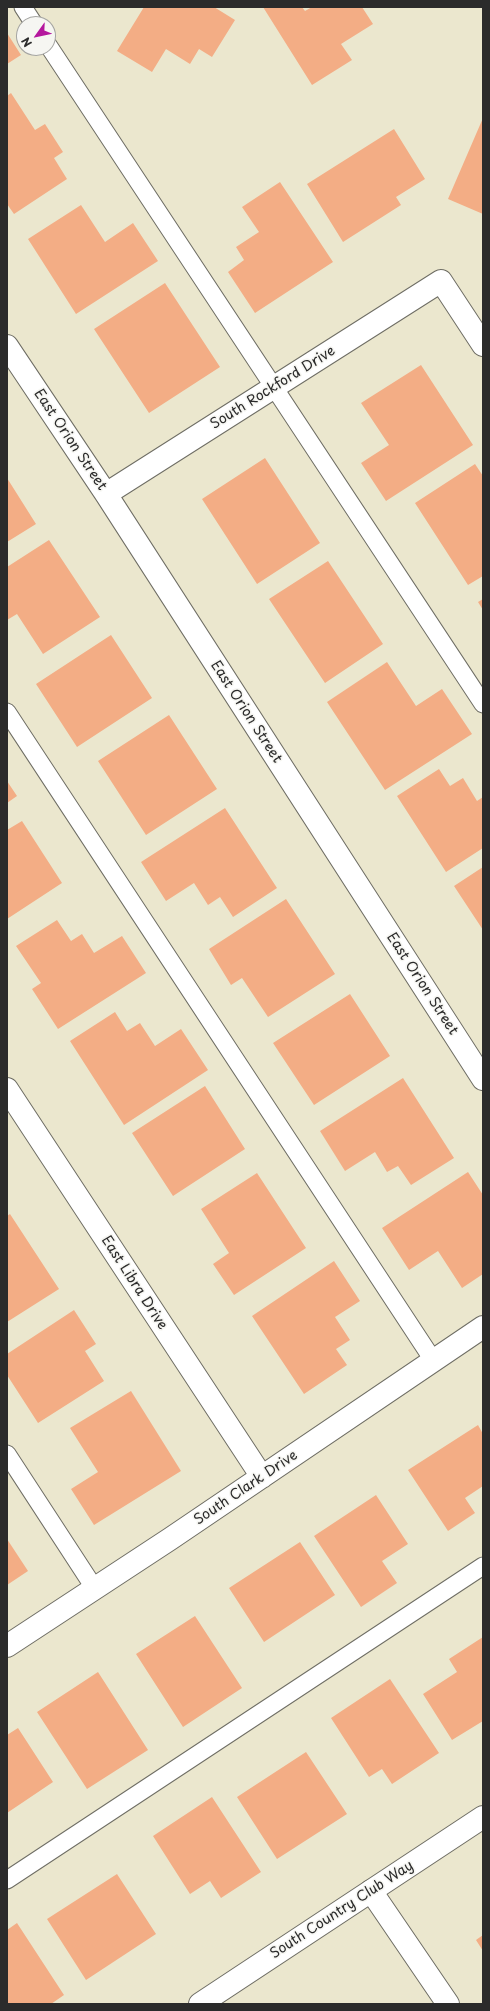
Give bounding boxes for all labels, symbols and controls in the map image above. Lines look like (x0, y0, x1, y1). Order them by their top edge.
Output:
north arrow (16, 16, 56, 56)
text: N (17, 34, 36, 51)
street label: South Rockford Drive (208, 343, 338, 433)
street label: East Orion Street (30, 386, 110, 494)
street label: East Orion Street (207, 658, 285, 766)
street label: East Orion Street (383, 930, 461, 1038)
street label: East Libra Drive (97, 1233, 171, 1333)
street label: South Clark Drive (191, 1447, 301, 1529)
street label: South Country Club Way (267, 1857, 417, 1963)

